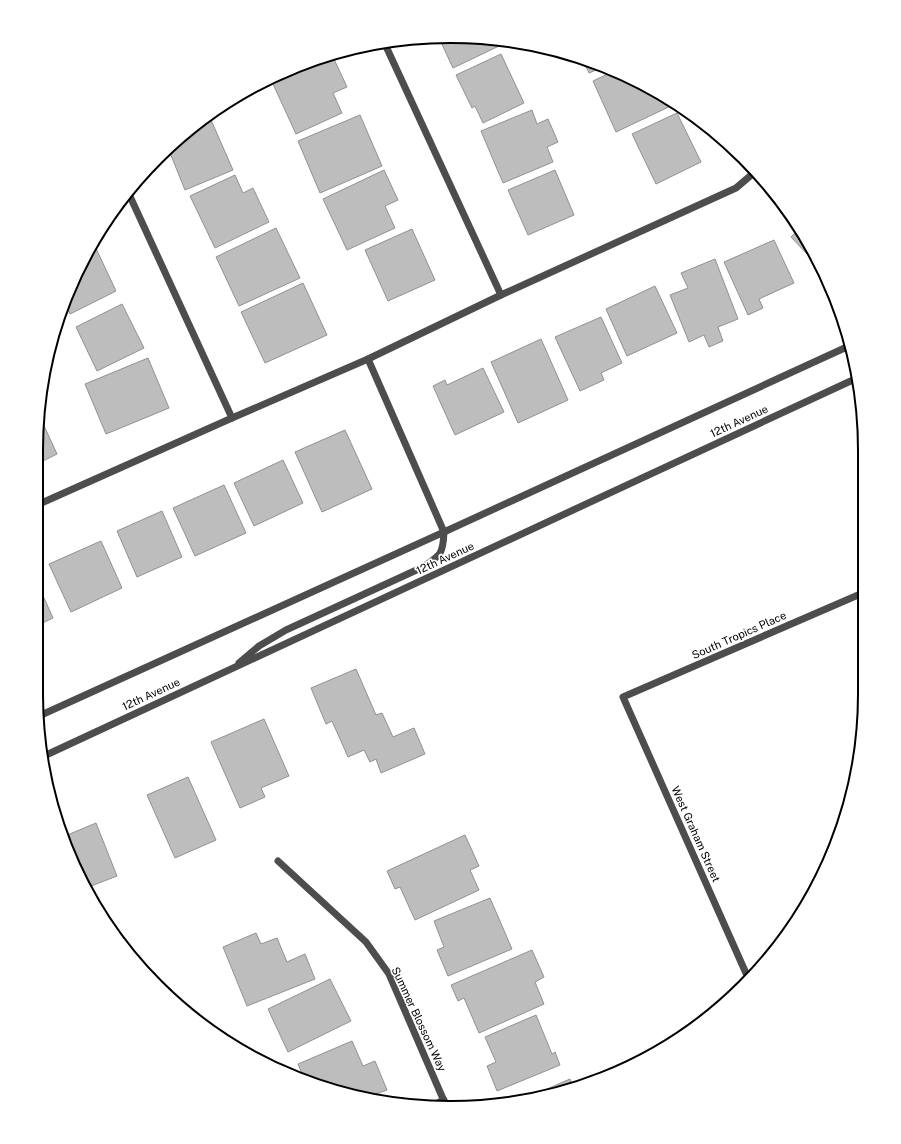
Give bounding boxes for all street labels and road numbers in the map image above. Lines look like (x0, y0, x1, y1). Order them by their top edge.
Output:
street label: 12th Avenue (708, 402, 770, 440)
street label: 12th Avenue (414, 539, 476, 577)
street label: South Tropics Place (690, 609, 788, 661)
street label: 12th Avenue (120, 675, 182, 713)
street label: West Graham Street (669, 784, 723, 884)
street label: Summer Blossom Way (390, 965, 449, 1073)

